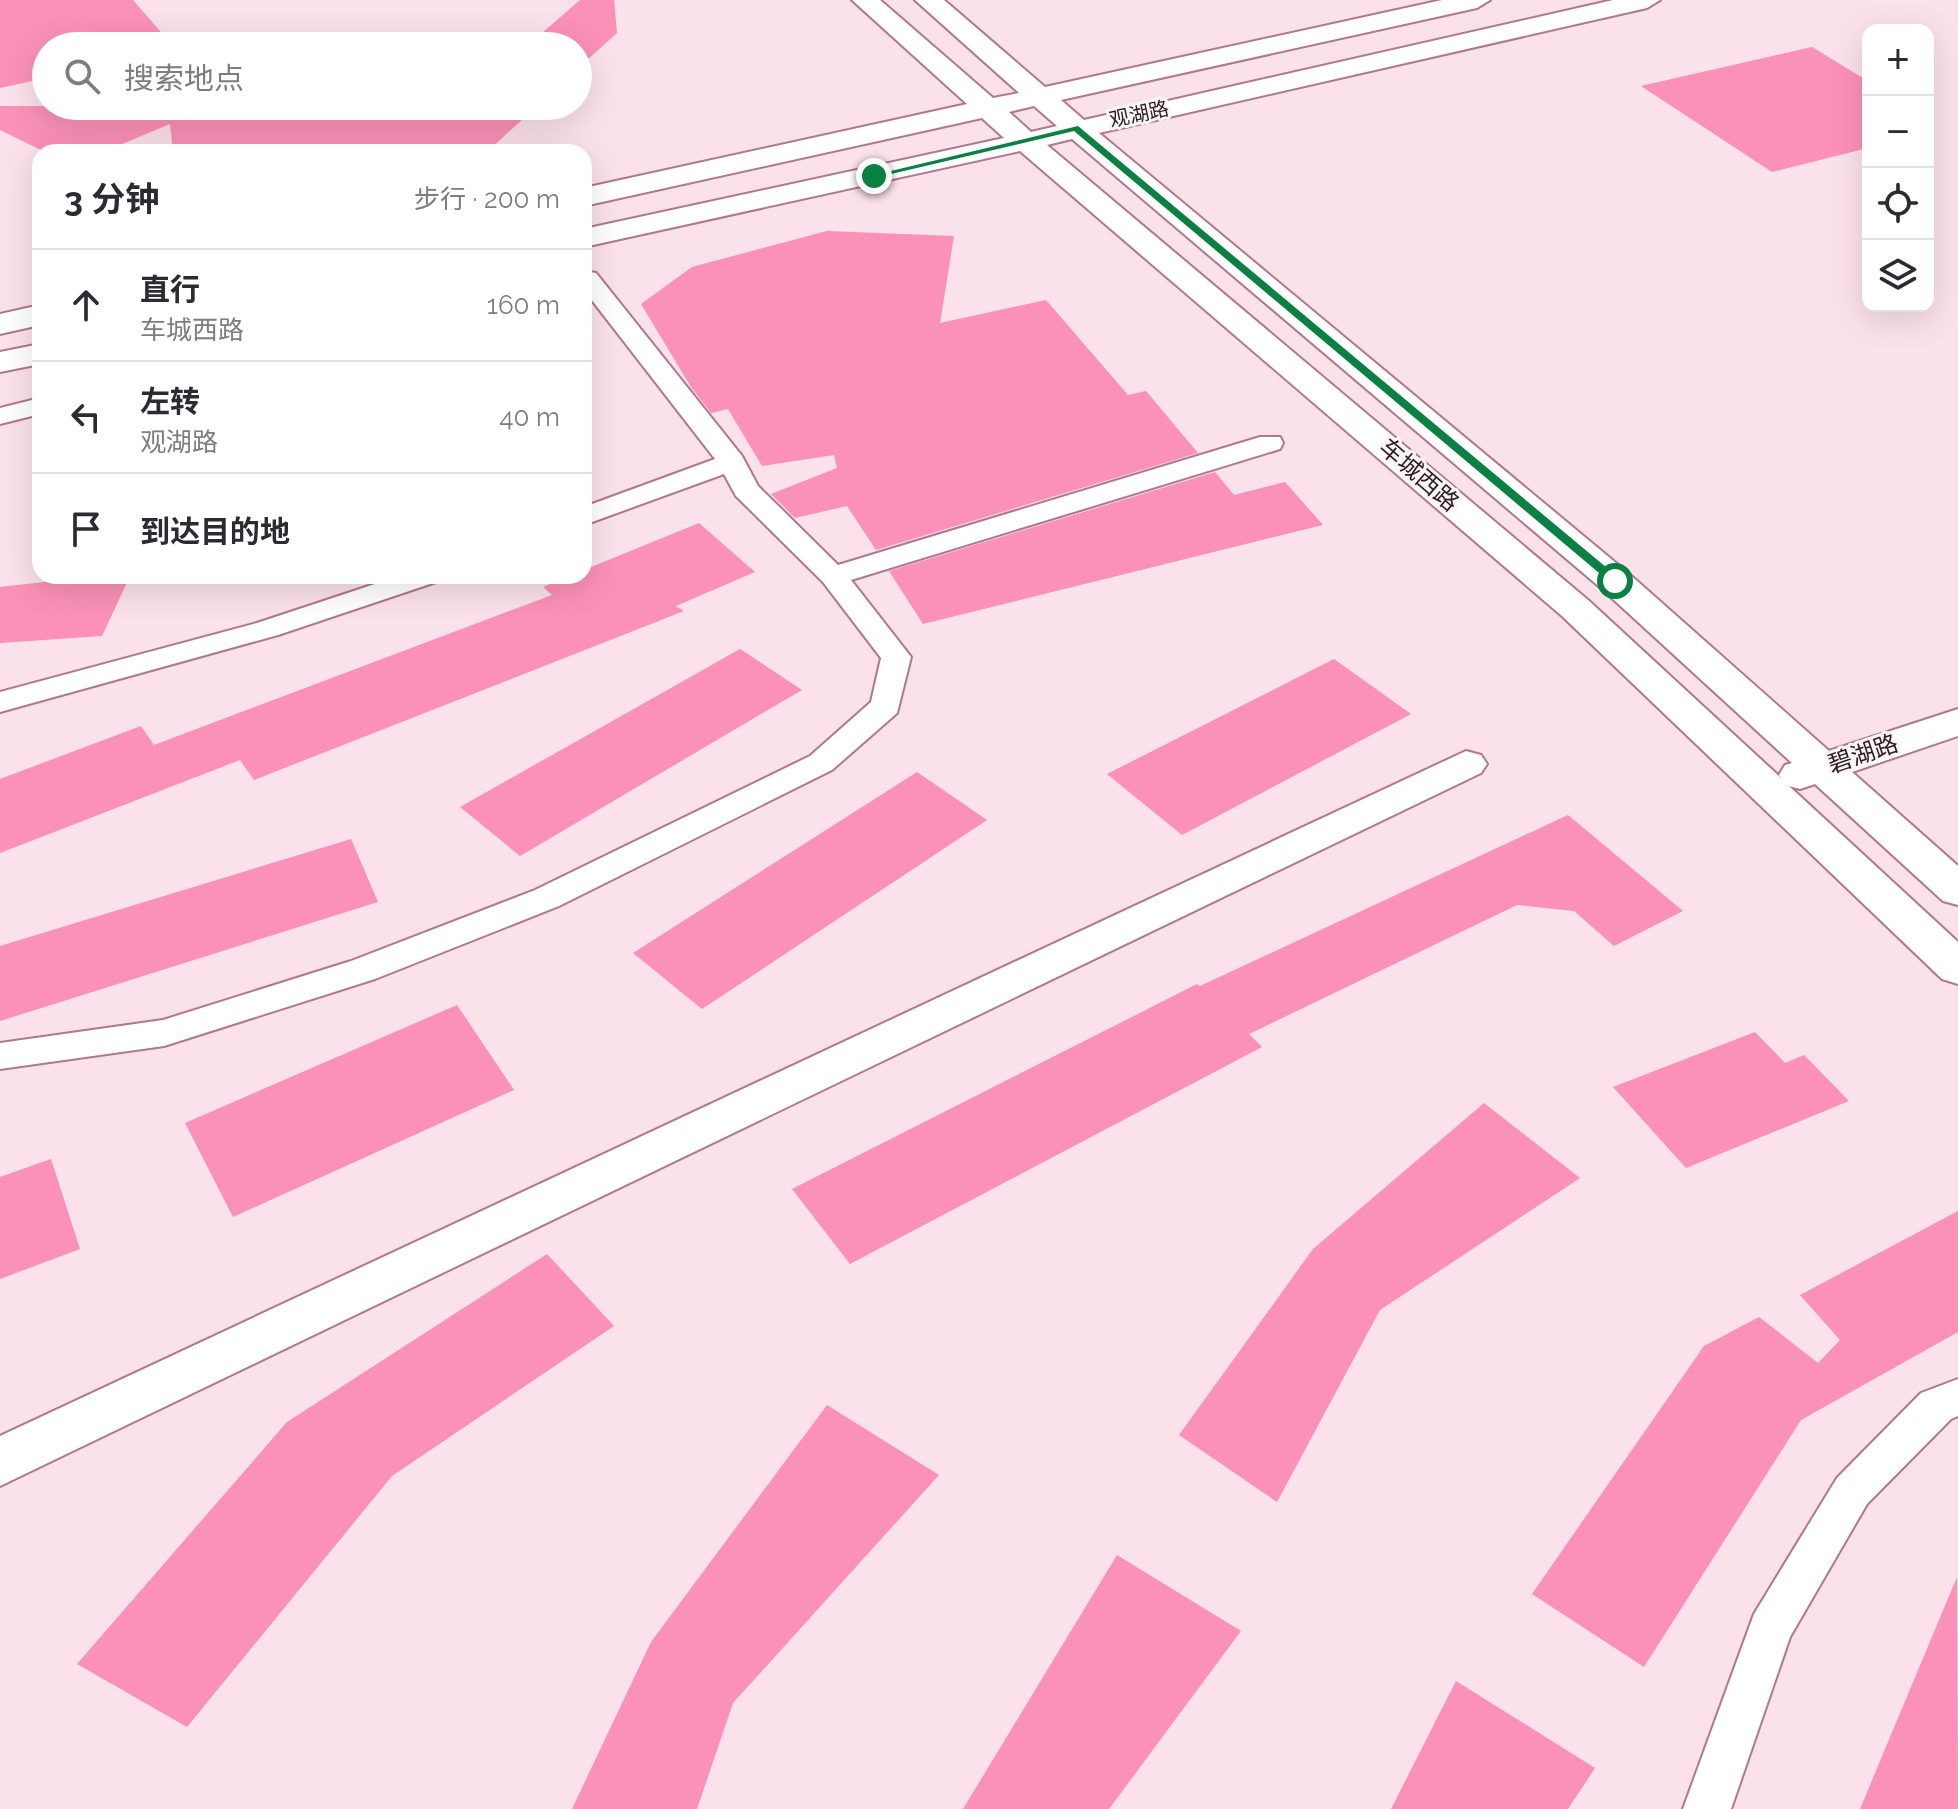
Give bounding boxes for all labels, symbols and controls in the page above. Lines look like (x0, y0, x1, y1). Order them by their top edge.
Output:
map controls (1862, 24, 1934, 312)
button: + (1862, 24, 1934, 96)
search box (32, 32, 592, 120)
icon: search (60, 54, 104, 98)
text: 搜索地点 (124, 61, 244, 96)
street label: 观湖路 (1107, 96, 1171, 132)
button: − (1862, 96, 1934, 168)
route end (856, 158, 892, 194)
button: locate (1862, 168, 1934, 240)
text: 3 分钟 (64, 179, 159, 219)
text: 步行 · 200 m (414, 184, 560, 214)
button: layers (1862, 240, 1934, 312)
text: 直行 (140, 272, 200, 307)
icon: ahead (64, 283, 108, 327)
text: 160 m (487, 290, 560, 320)
text: 车城西路 (140, 315, 244, 345)
text: 左转 (140, 384, 200, 419)
icon: left (64, 395, 108, 439)
text: 40 m (499, 402, 560, 432)
text: 观湖路 (140, 427, 218, 457)
street label: 车城西路 (1374, 432, 1465, 517)
icon: arrive (64, 507, 108, 551)
text: 到达目的地 (140, 514, 290, 549)
route start (1597, 563, 1633, 599)
street label: 碧湖路 (1824, 728, 1902, 779)

